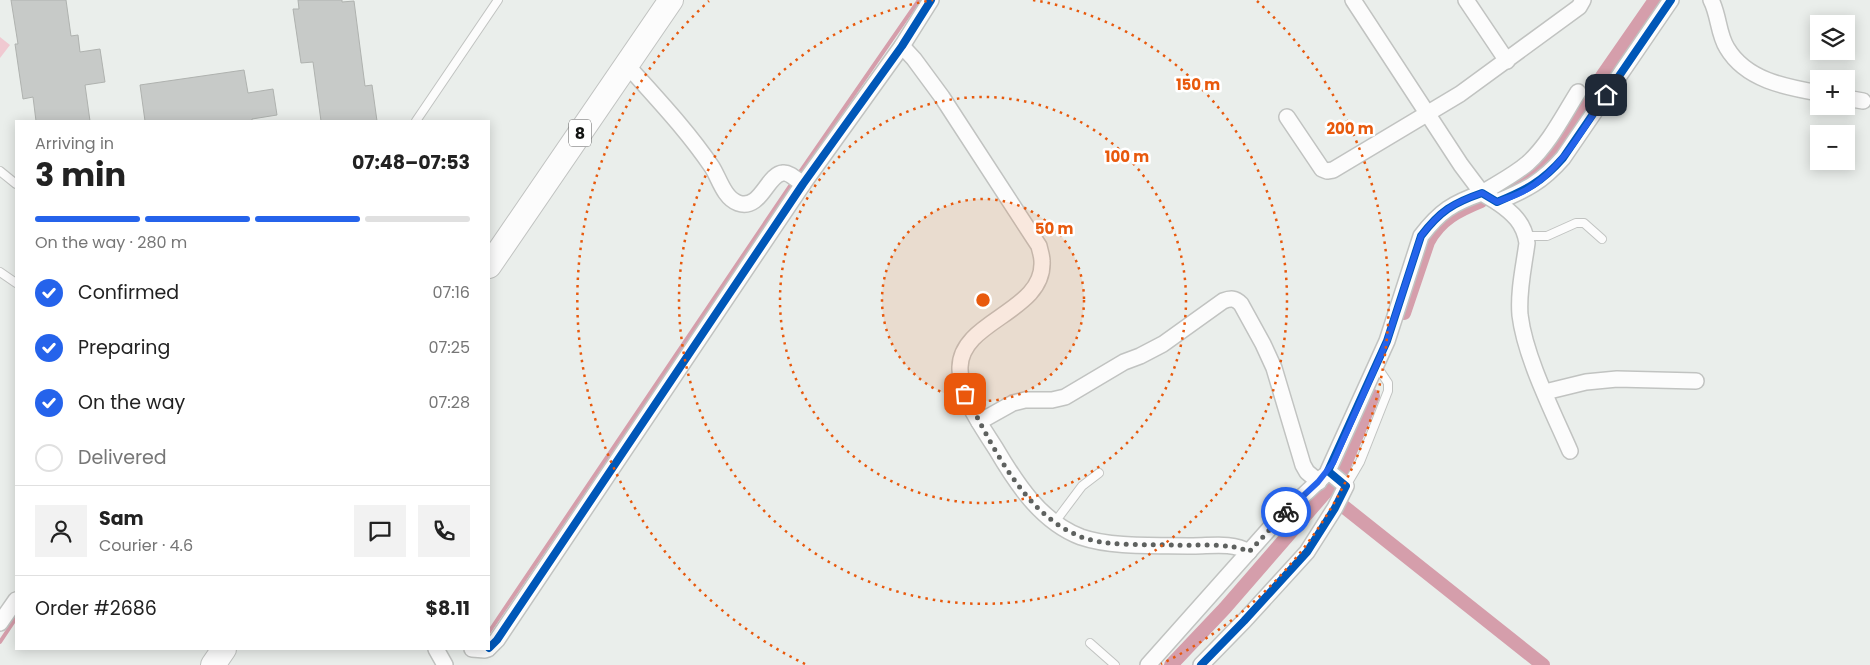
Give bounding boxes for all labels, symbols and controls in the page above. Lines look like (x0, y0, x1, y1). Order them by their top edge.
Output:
map controls (1810, 15, 1855, 170)
button: layers (1810, 15, 1855, 60)
button: + (1810, 70, 1855, 115)
text: 150 m (1176, 74, 1220, 95)
pin (1585, 74, 1627, 116)
icon: home (1592, 81, 1620, 109)
text: 200 m (1326, 118, 1374, 139)
road number: 8 (569, 120, 591, 146)
button: − (1810, 125, 1855, 170)
text: Arriving in (35, 132, 114, 155)
text: 100 m (1105, 146, 1149, 167)
text: 07:48–07:53 (352, 149, 470, 176)
text: 3 min (35, 152, 126, 197)
text: 50 m (1035, 218, 1073, 239)
text: On the way · 280 m (35, 231, 187, 254)
icon: check (35, 279, 63, 307)
text: Confirmed (78, 279, 179, 306)
text: 07:16 (433, 281, 470, 304)
centre of rings (974, 291, 992, 309)
icon: check (35, 334, 63, 362)
text: Preparing (78, 334, 170, 361)
text: 07:25 (429, 336, 470, 359)
pin (944, 373, 986, 415)
icon: bag (951, 380, 979, 408)
icon: check (35, 389, 63, 417)
text: On the way (78, 389, 185, 416)
text: 07:28 (429, 391, 470, 414)
text: Delivered (78, 444, 167, 471)
courier (1261, 487, 1311, 537)
icon: bike (1272, 498, 1300, 526)
button: person (35, 505, 87, 557)
text: Sam (99, 505, 144, 532)
button: chat (354, 505, 406, 557)
button: phone (418, 505, 470, 557)
text: Courier · 4.6 (99, 534, 193, 557)
text: Order #2686 (35, 595, 157, 622)
text: $8.11 (426, 595, 470, 622)

